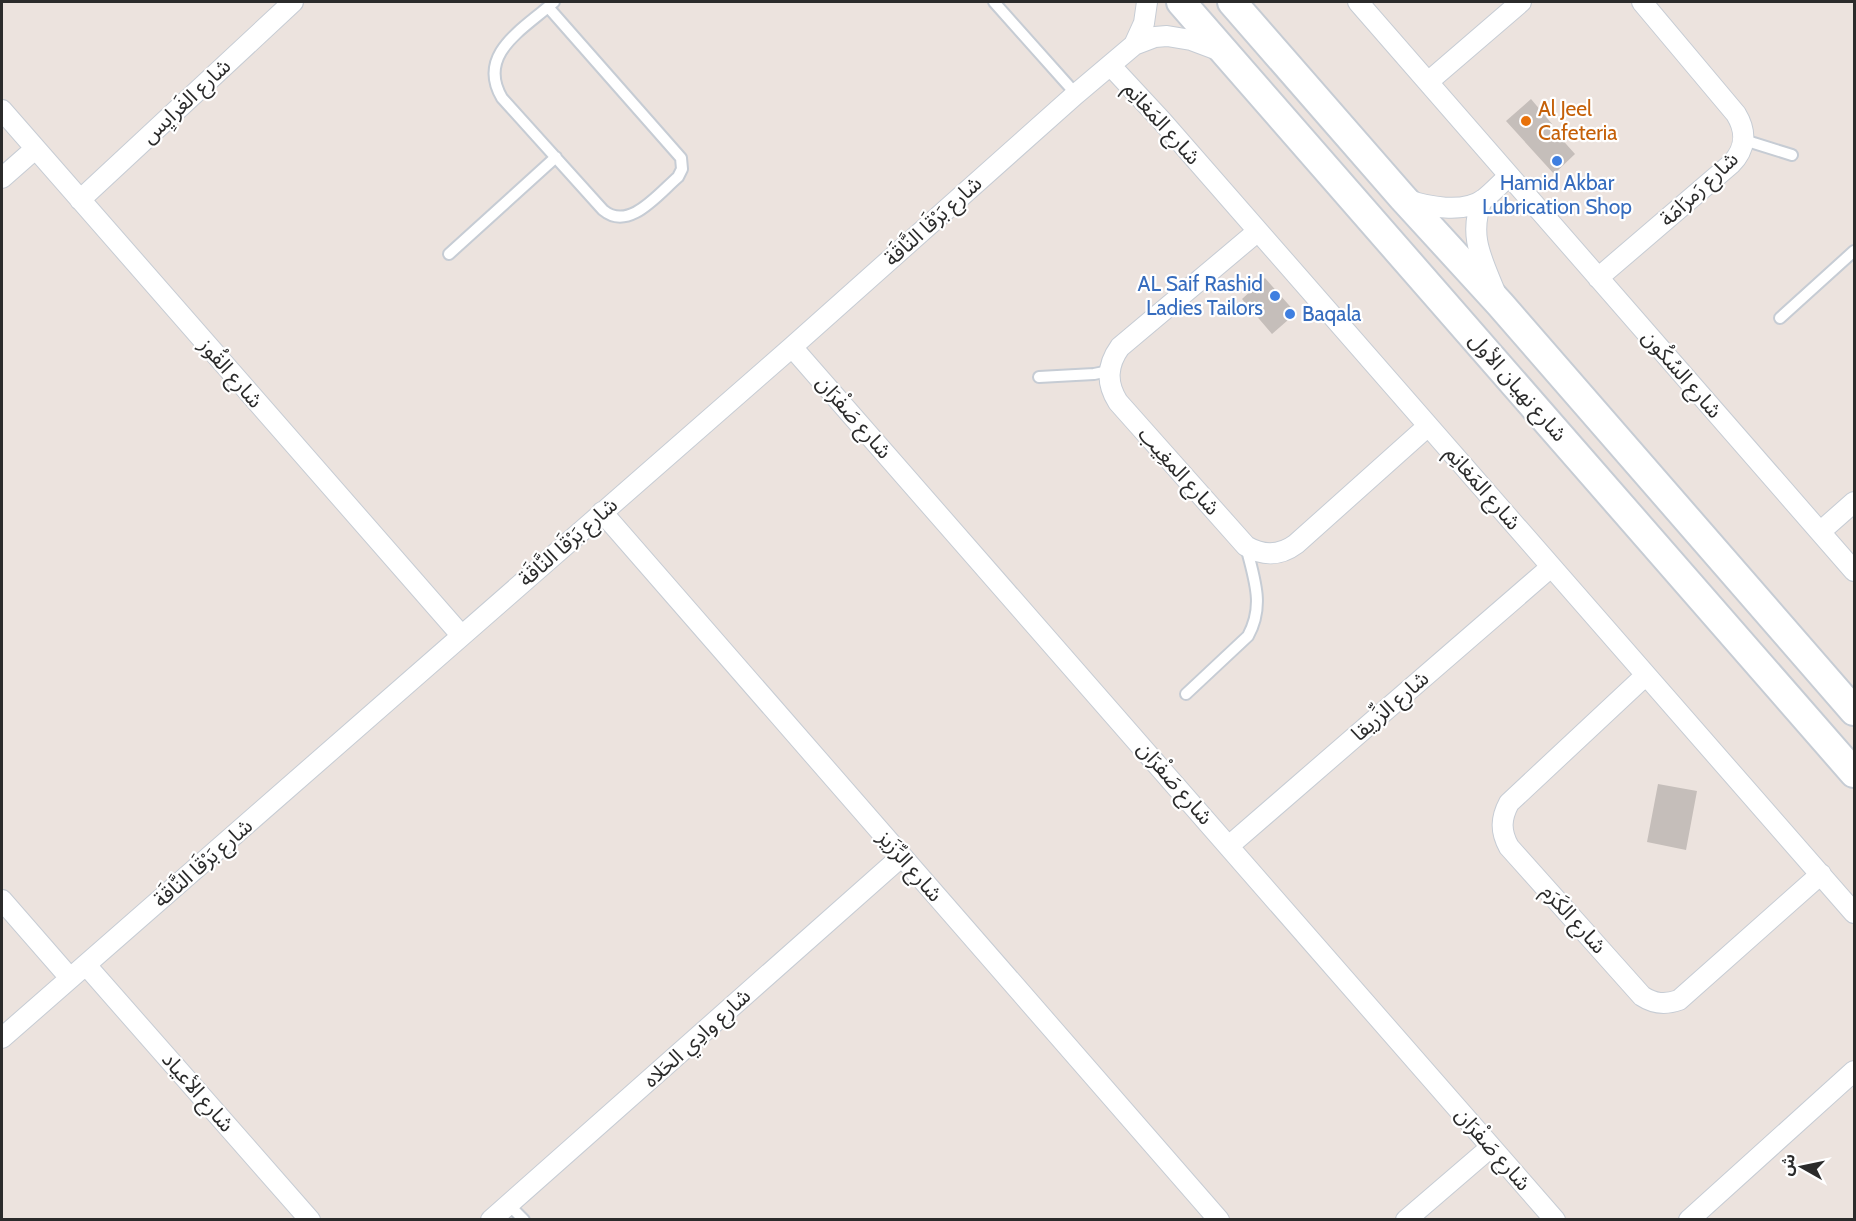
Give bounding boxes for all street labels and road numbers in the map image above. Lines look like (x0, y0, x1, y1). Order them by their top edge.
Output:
street label: شارع الغَرايِس (136, 53, 237, 150)
street label: شارع المَغانِم (1116, 76, 1206, 171)
street label: شارع رَمرَامَة (1654, 146, 1745, 233)
street label: شارع بَرْقَا النَّاقَة (878, 169, 989, 273)
street label: شارع السُكُون (1635, 324, 1728, 425)
street label: شارع نهيان الأول (1462, 327, 1572, 448)
street label: شارع القُوز (191, 332, 269, 415)
street label: شارع صَفْرَان (809, 370, 898, 465)
street label: شارع المغِيب (1131, 421, 1225, 522)
street label: شارع المَغانِم (1438, 441, 1527, 537)
street label: شارع بَرْقَا النَّاقَة (512, 491, 624, 594)
street label: شارع الزِّريقا (1343, 662, 1435, 748)
street label: شارع صَفْرَان (1130, 736, 1219, 831)
street label: شارع بَرْقَا النَّاقَة (147, 812, 259, 915)
street label: شارع الرِّزَيز (870, 824, 948, 908)
street label: شارع الكَرَم (1534, 879, 1612, 961)
street label: شارع وادِي الحَلاه (638, 983, 758, 1095)
street label: شارع الأعياد (155, 1047, 240, 1139)
street label: شارع صَفْرَان (1448, 1102, 1537, 1197)

